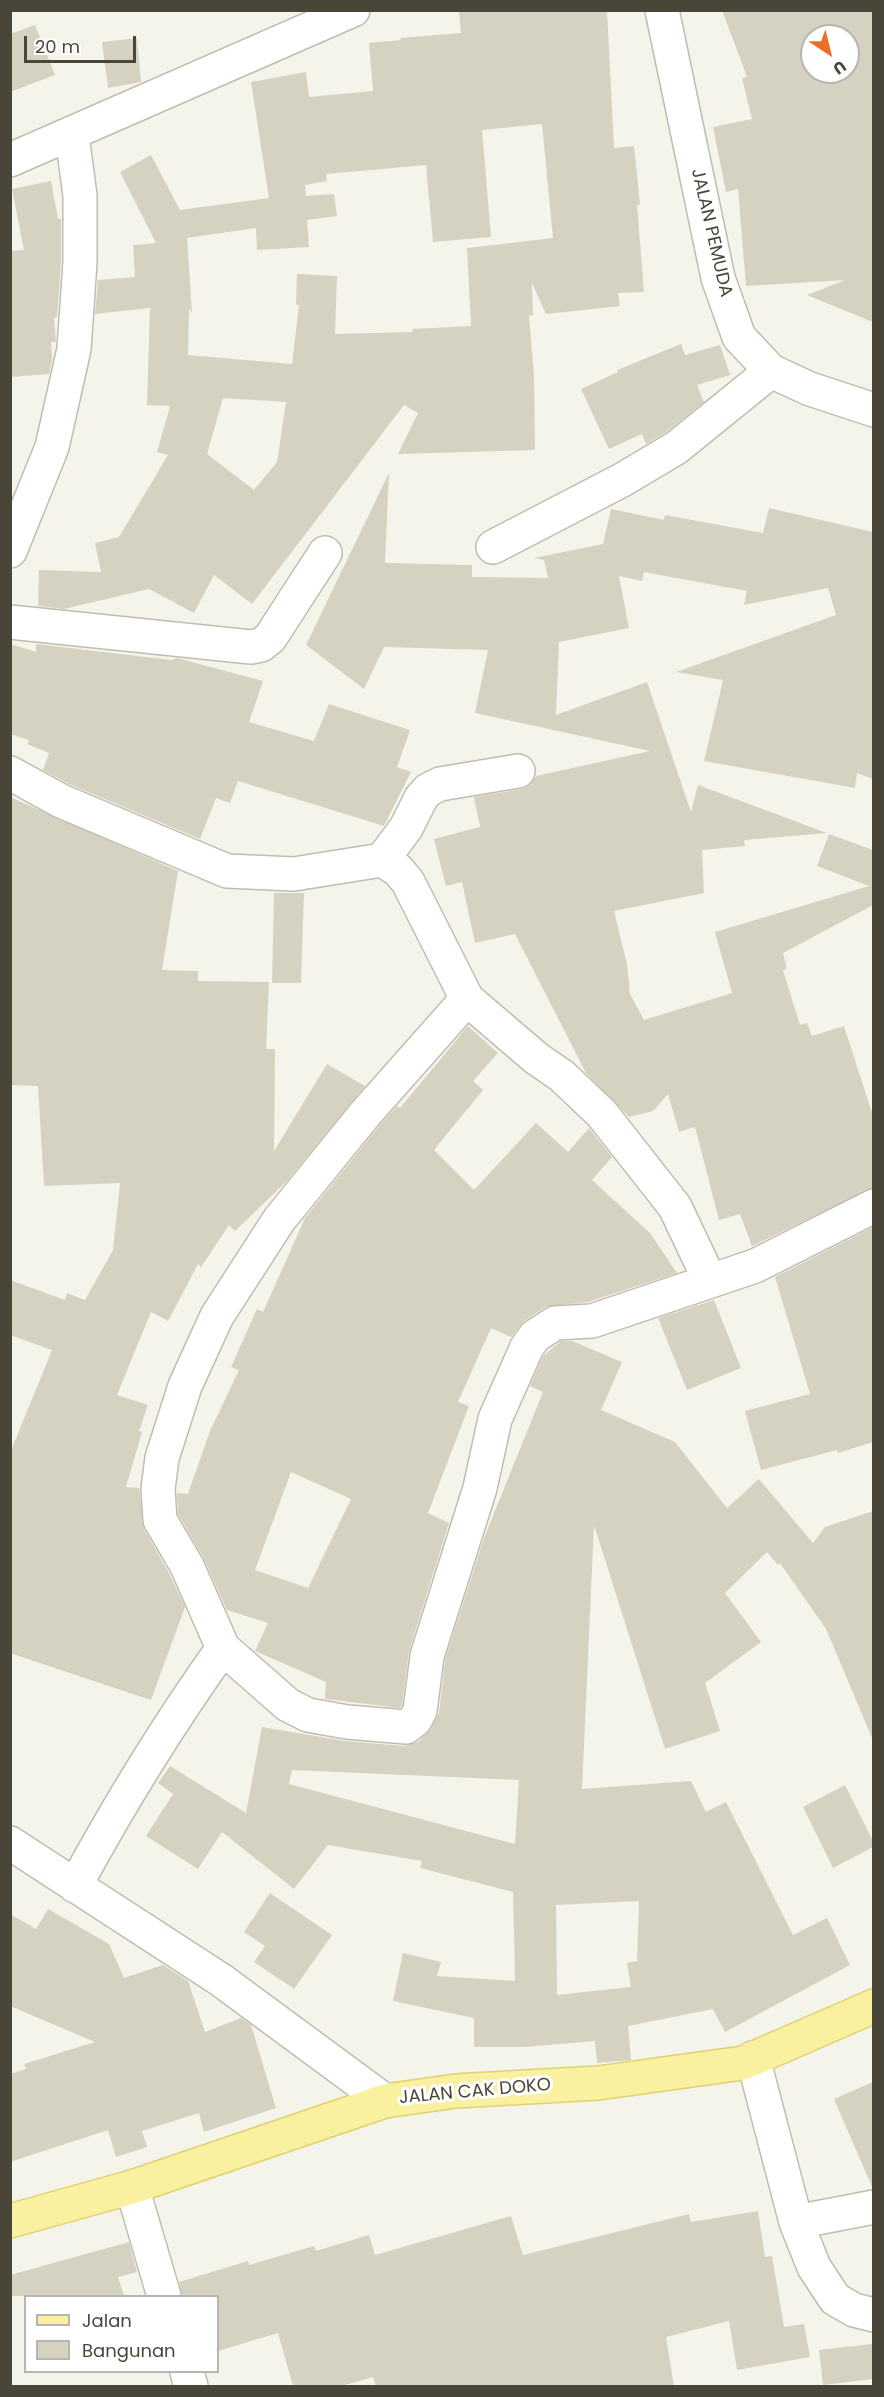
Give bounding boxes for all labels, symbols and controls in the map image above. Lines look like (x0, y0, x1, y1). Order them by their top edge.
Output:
scale bar (27, 24, 140, 62)
north arrow (800, 24, 860, 84)
text: 20 m (35, 34, 80, 59)
text: U (828, 55, 851, 80)
street label: JALAN PEMUDA (686, 167, 736, 299)
street label: JALAN CAK DOKO (398, 2075, 552, 2109)
legend (24, 2295, 219, 2373)
text: Jalan (82, 2308, 132, 2333)
text: Bangunan (82, 2338, 176, 2363)

